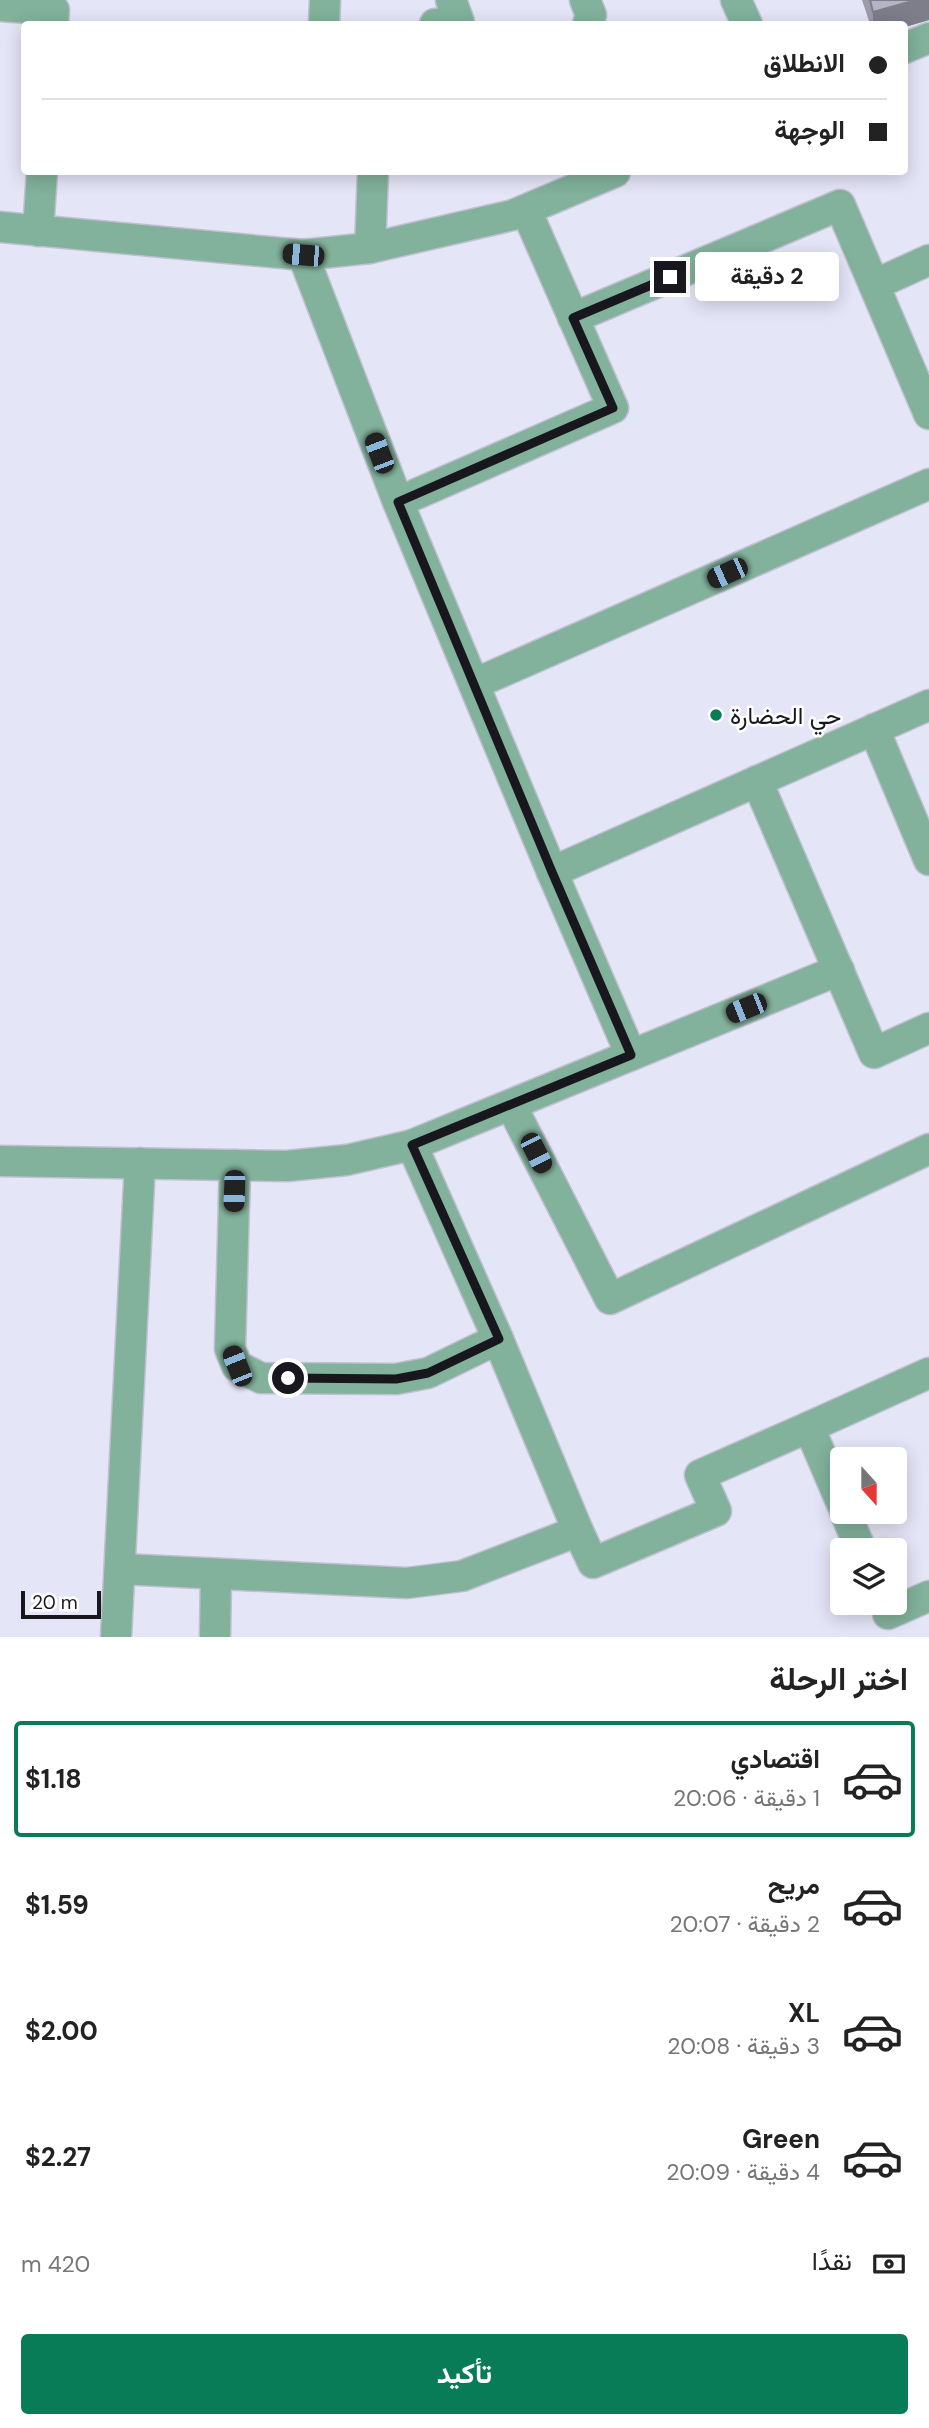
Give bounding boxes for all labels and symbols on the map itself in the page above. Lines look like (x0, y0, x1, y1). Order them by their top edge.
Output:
car (282, 243, 325, 267)
callout: 2 دقيقة (694, 252, 838, 302)
route end (654, 261, 686, 293)
car (362, 430, 397, 476)
car (704, 555, 751, 591)
place label: حي الحضارة (730, 700, 841, 735)
marker: حي الحضارة (708, 707, 724, 723)
car (723, 990, 770, 1026)
car (518, 1130, 555, 1176)
car (223, 1170, 246, 1212)
car (220, 1343, 255, 1389)
route start (272, 1362, 304, 1394)
north arrow (830, 1447, 906, 1524)
scale bar (21, 1588, 102, 1620)

